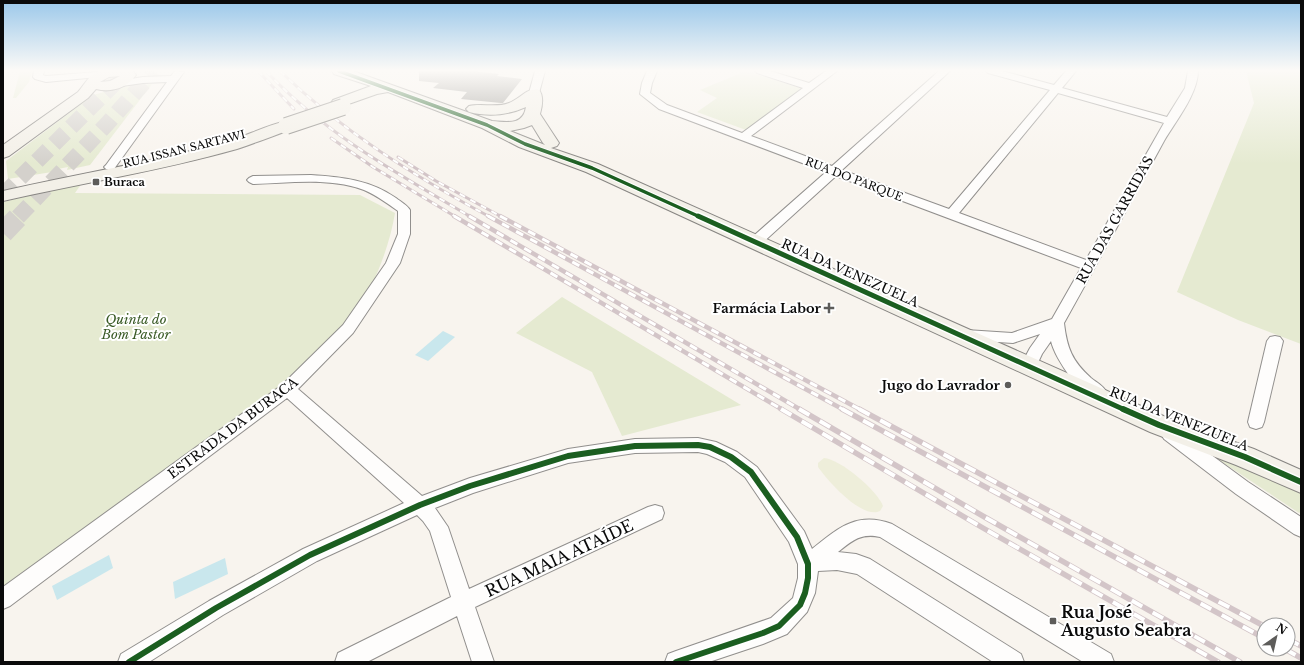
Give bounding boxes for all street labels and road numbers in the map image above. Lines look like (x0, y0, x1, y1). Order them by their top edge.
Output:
street label: RUA ISSAN SARTAWI (121, 127, 247, 171)
street label: RUA DAS GARRIDAS (1073, 153, 1157, 287)
street label: RUA DO PARQUE (803, 154, 905, 204)
street label: RUA DA VENEZUELA (779, 235, 922, 311)
street label: ESTRADA DA BURACA (165, 373, 302, 483)
street label: RUA DA VENEZUELA (1107, 383, 1252, 455)
street label: RUA MAIA ATAÍDE (482, 515, 636, 601)

